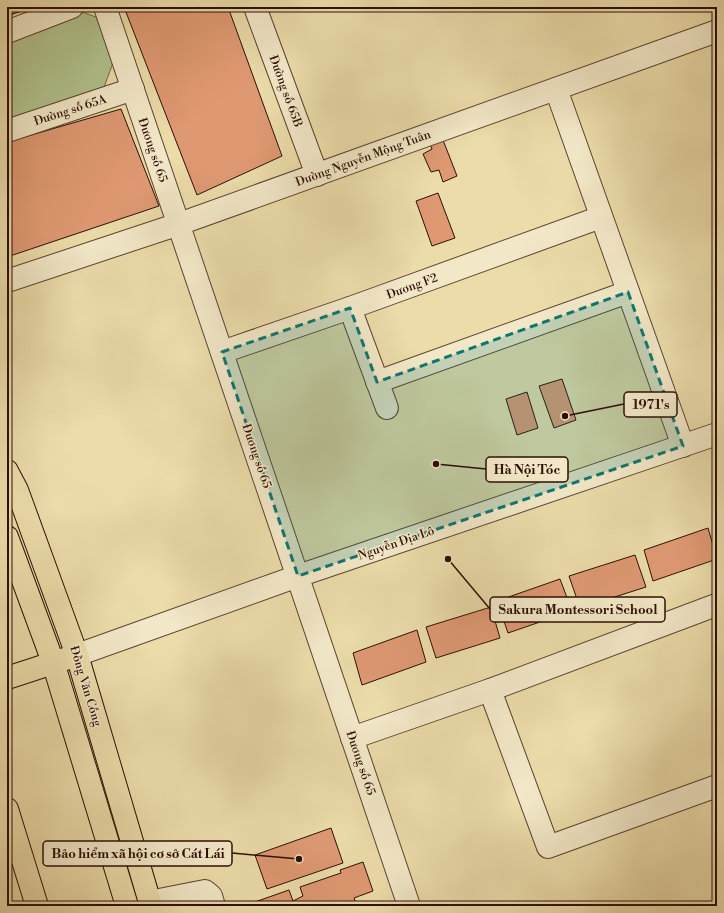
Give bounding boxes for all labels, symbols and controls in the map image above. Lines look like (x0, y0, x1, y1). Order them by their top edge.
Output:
street label: Đường số 65B (266, 53, 305, 129)
street label: Đường số 65A (32, 91, 109, 129)
street label: Đương số 65 (135, 116, 171, 185)
street label: Đường Nguyễn Mộng Tuân (294, 127, 433, 190)
street label: Đương F2 (384, 270, 440, 303)
callout: 1971's (624, 392, 677, 417)
text: 1971's (632, 397, 670, 413)
street label: Đương số 65 (239, 422, 275, 491)
callout: Hà Nội Tóc (486, 457, 568, 482)
text: Hà Nội Tóc (494, 462, 560, 478)
street label: Nguyễn Địa Lô (356, 523, 437, 564)
callout: Sakura Montessori School (490, 597, 665, 622)
text: Sakura Montessori School (498, 602, 658, 618)
street label: Đồng Văn Cống (66, 644, 105, 729)
street label: Đương số 65 (343, 729, 379, 798)
callout: Bảo hiểm xã hội cơ sở Cát Lái (43, 841, 232, 866)
text: Bảo hiểm xã hội cơ sở Cát Lái (51, 846, 225, 862)

